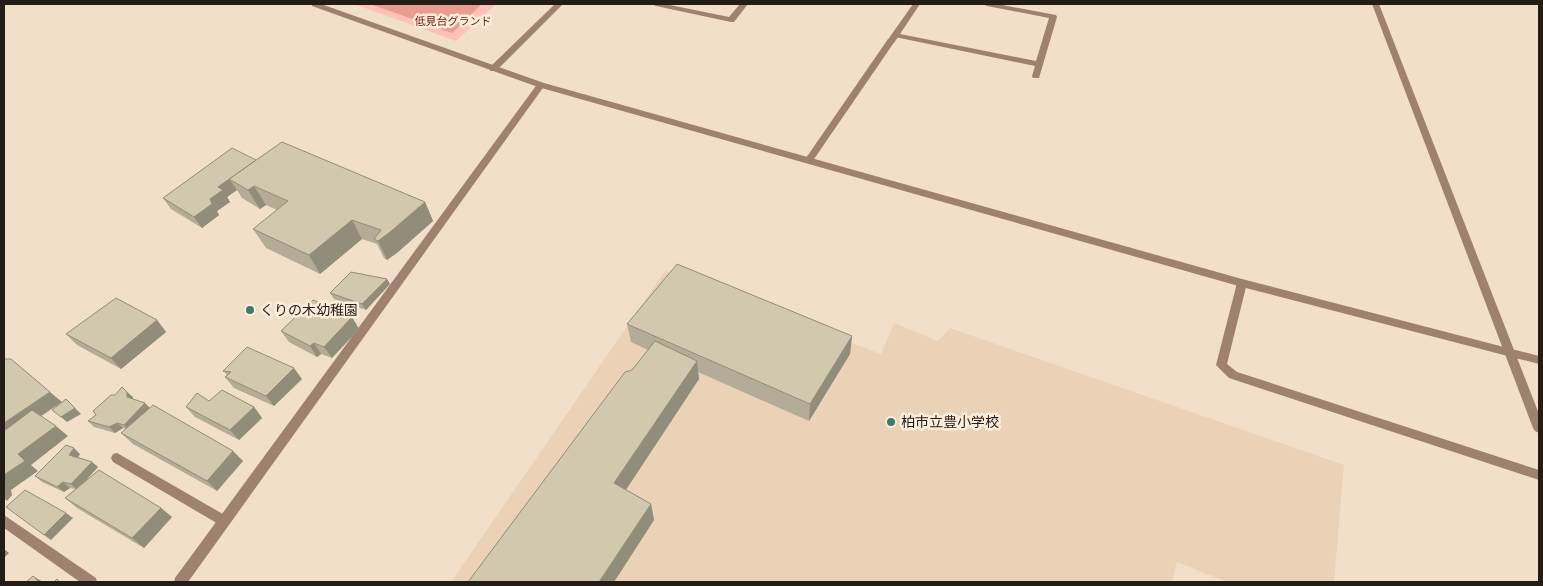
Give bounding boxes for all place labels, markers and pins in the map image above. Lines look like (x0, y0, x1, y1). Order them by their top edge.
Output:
place label: くりの木幼稚園 (260, 301, 358, 318)
marker: くりの木幼稚園 (244, 304, 256, 316)
place label: 柏市立豊小学校 (901, 413, 999, 430)
marker: 柏市立豊小学校 (885, 416, 897, 428)

